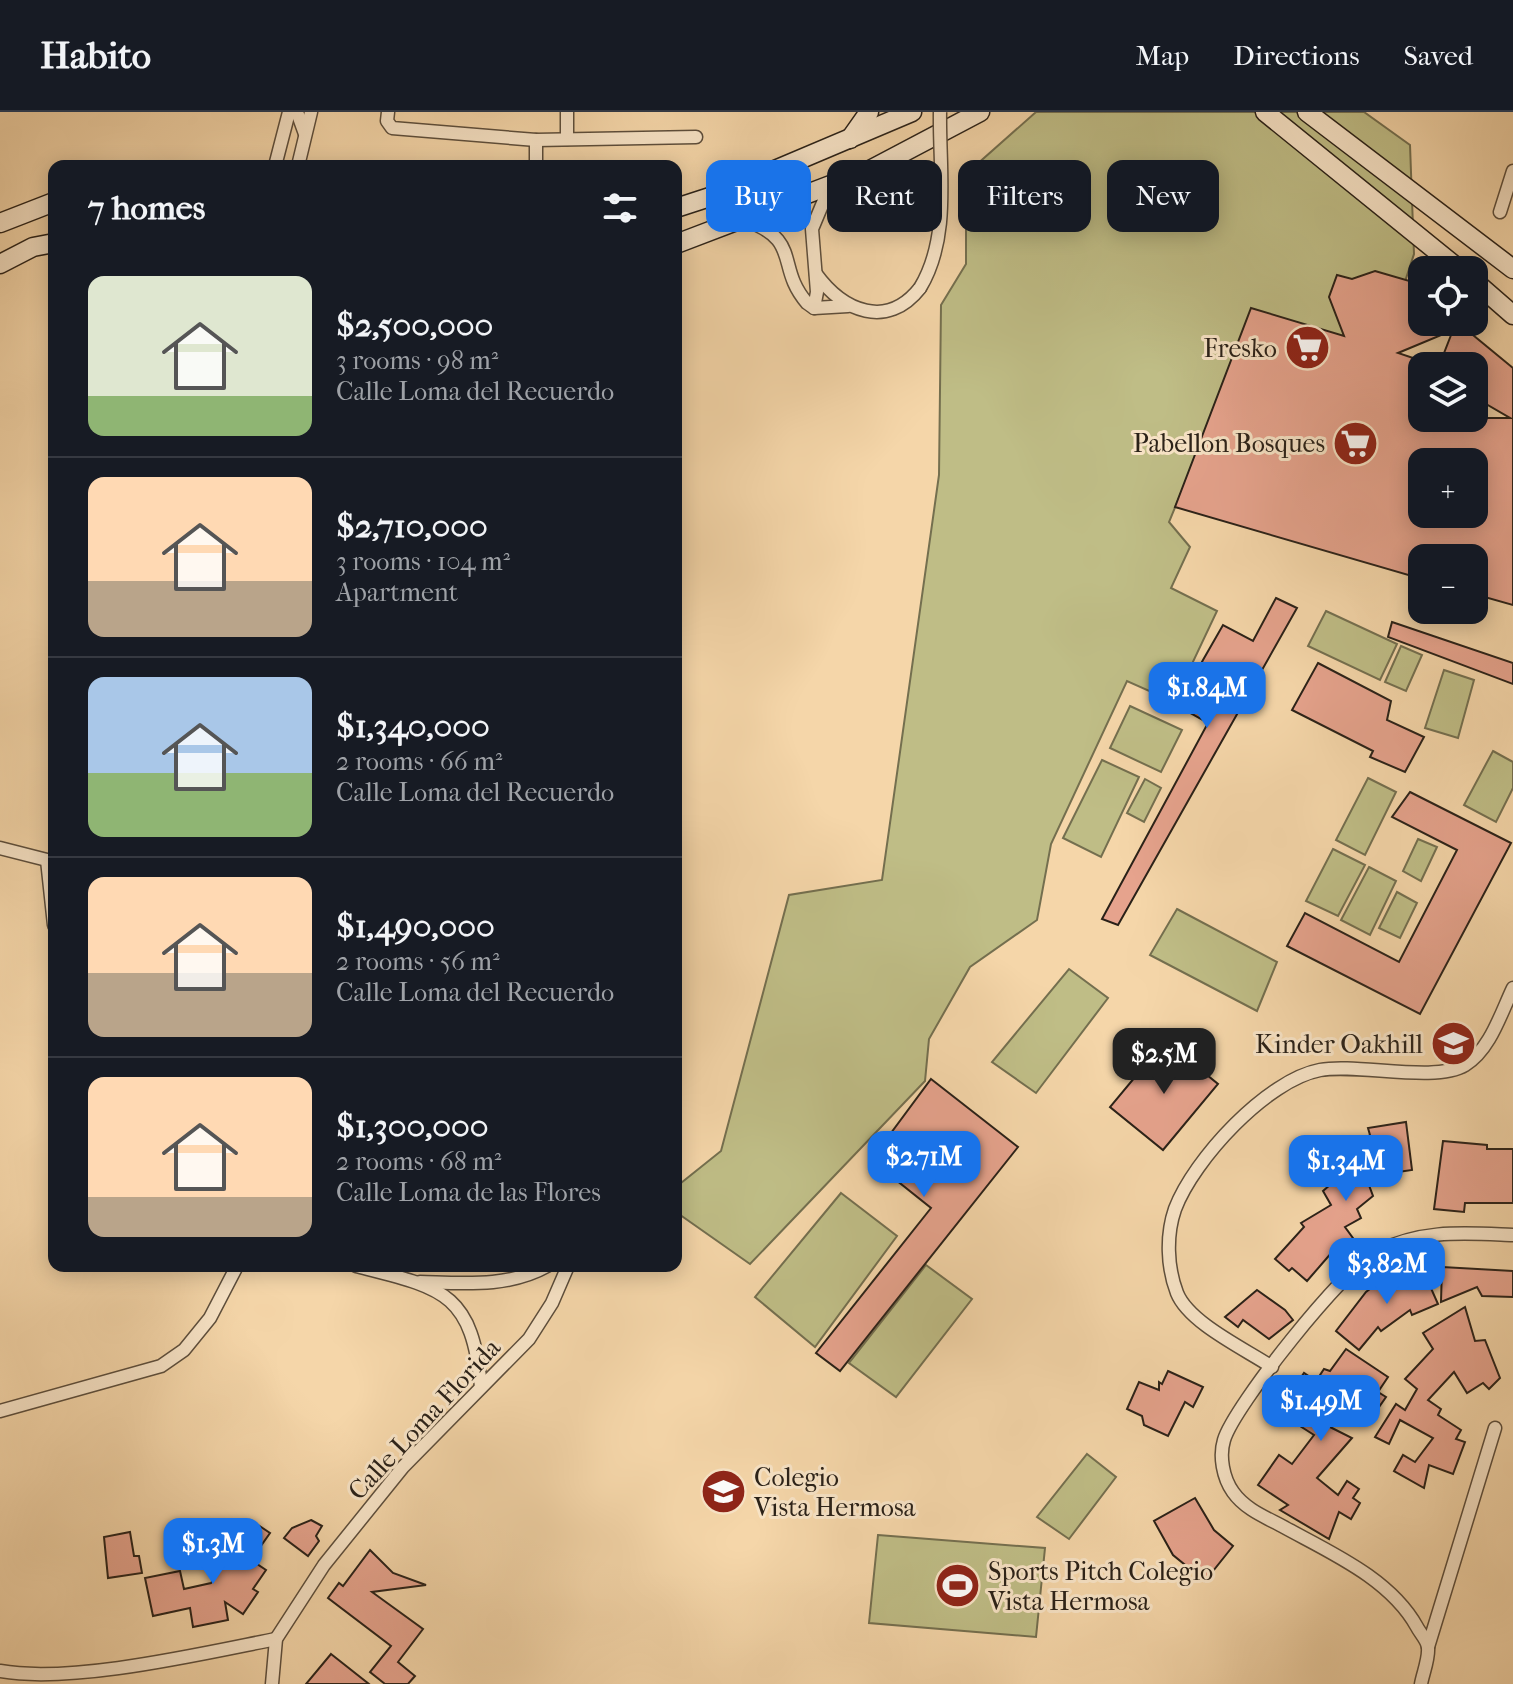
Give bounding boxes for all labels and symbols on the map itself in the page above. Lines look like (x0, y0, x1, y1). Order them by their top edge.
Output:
supermarket icon: Fresko (1284, 324, 1332, 372)
place label: Fresko (1204, 333, 1277, 364)
supermarket icon: Pabellon Bosques (1332, 419, 1380, 467)
place label: Pabellon Bosques (1133, 428, 1325, 459)
pin: $1.84M (1142, 662, 1272, 730)
school or university icon: Kinder Oakhill (1430, 1020, 1478, 1068)
pin: $2.5M (1108, 1028, 1220, 1096)
place label: Kinder Oakhill (1255, 1029, 1423, 1060)
pin: $2.71M (859, 1131, 989, 1199)
pin: $1.34M (1281, 1135, 1411, 1203)
pin: $3.82M (1322, 1238, 1452, 1306)
street label: Calle Loma Florida (342, 1332, 508, 1506)
pin: $1.49M (1256, 1375, 1386, 1443)
place label: Colegio Vista Hermosa (753, 1462, 916, 1523)
school or university icon: Colegio Vista Hermosa (699, 1468, 747, 1516)
pin: $1.3M (157, 1518, 269, 1586)
place label: Sports Pitch Colegio Vista Hermosa (987, 1556, 1213, 1617)
sports icon: Sports Pitch Colegio Vista Hermosa (933, 1562, 981, 1610)

